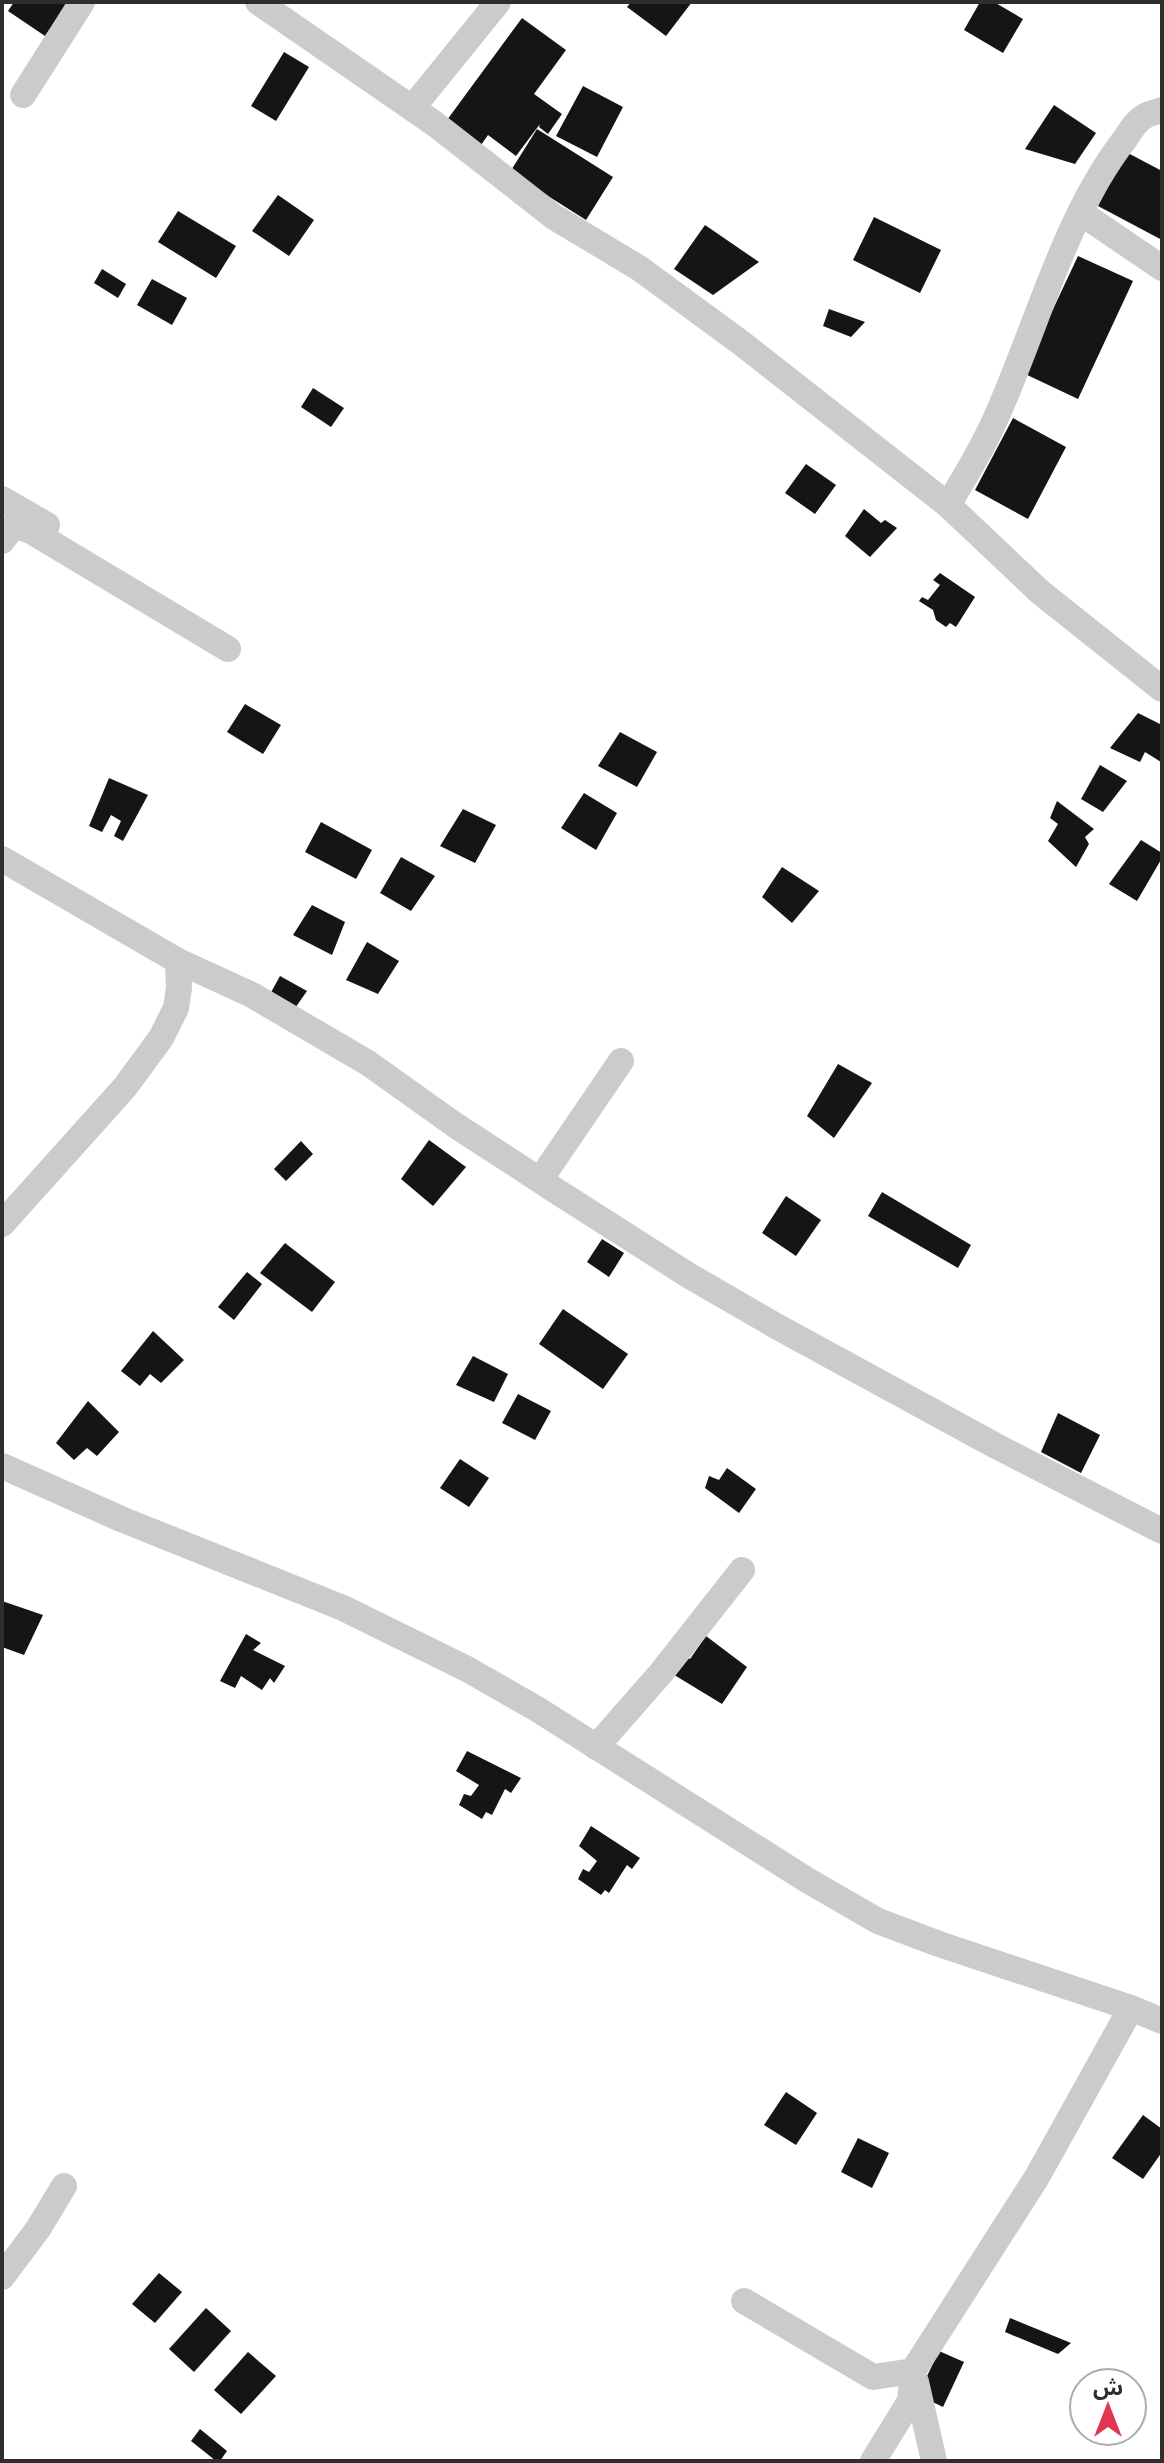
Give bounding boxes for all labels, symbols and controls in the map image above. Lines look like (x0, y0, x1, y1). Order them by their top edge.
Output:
north arrow (1068, 2367, 1148, 2447)
text: ش (1093, 2374, 1123, 2400)

